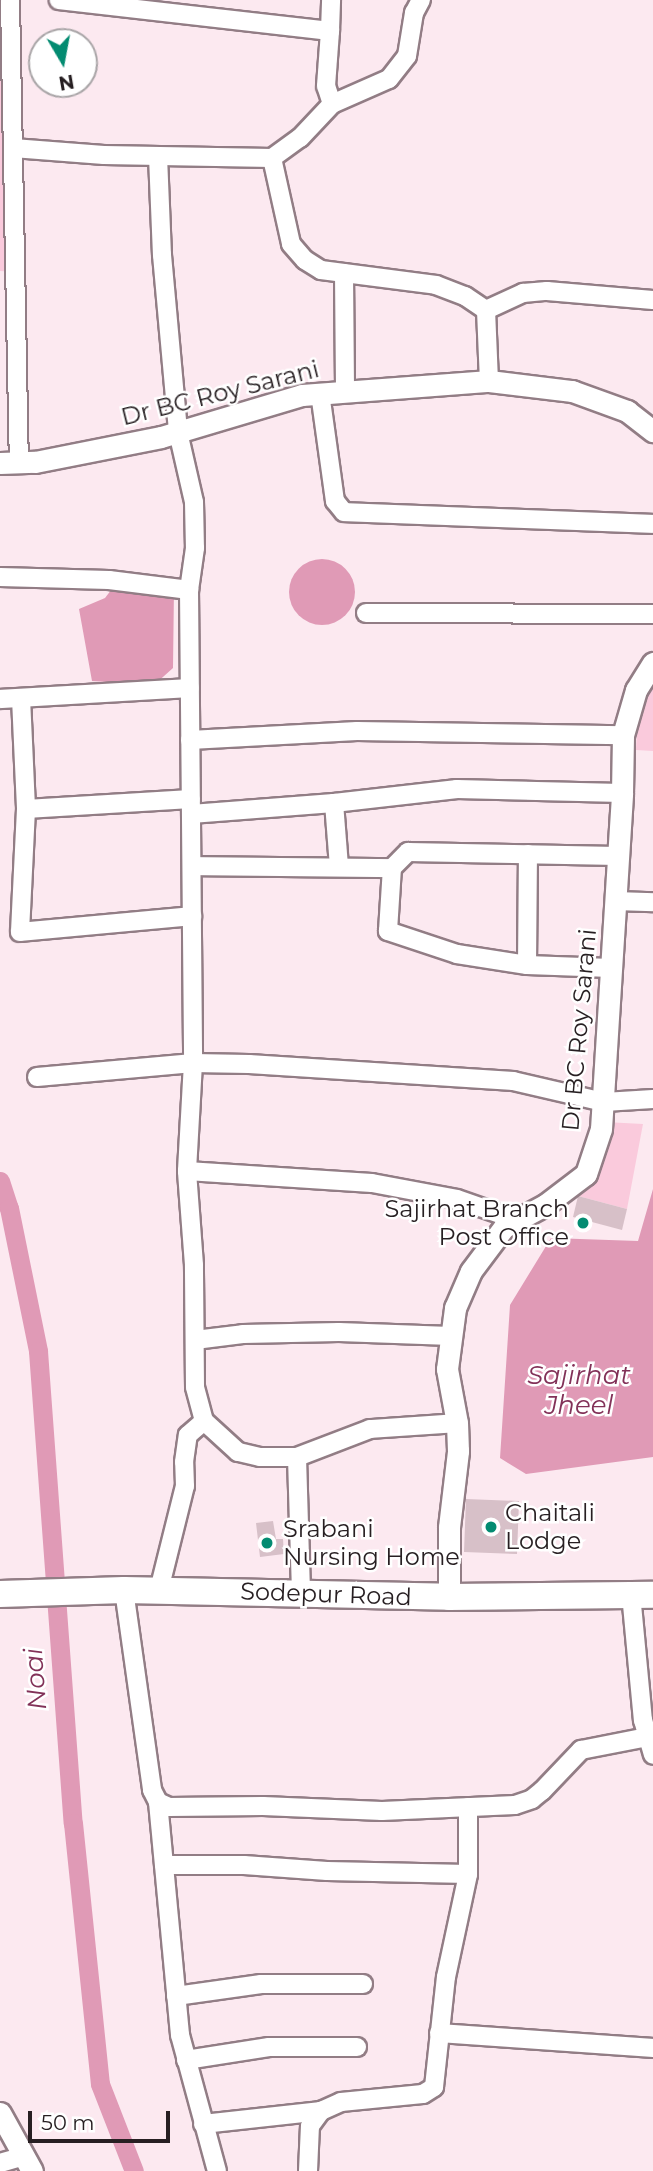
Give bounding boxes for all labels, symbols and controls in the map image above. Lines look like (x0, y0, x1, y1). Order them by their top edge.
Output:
north arrow (28, 28, 98, 98)
text: N (57, 70, 76, 95)
street label: Dr BC Roy Sarani (118, 354, 322, 432)
street label: Dr BC Roy Sarani (556, 928, 602, 1132)
place label: Sajirhat Branch Post Office (385, 1195, 569, 1251)
marker: Sajirhat Branch Post Office (575, 1215, 591, 1231)
water label: Sajirhat Jheel (527, 1360, 631, 1422)
place label: Chaitali Lodge (505, 1499, 595, 1555)
place label: Srabani Nursing Home (283, 1515, 460, 1571)
marker: Chaitali Lodge (483, 1519, 499, 1535)
marker: Srabani Nursing Home (257, 1533, 277, 1553)
street label: Sodepur Road (240, 1577, 412, 1611)
water label: Noai (18, 1647, 54, 1711)
scale bar (32, 2098, 173, 2142)
text: 50 m (41, 2110, 95, 2135)

